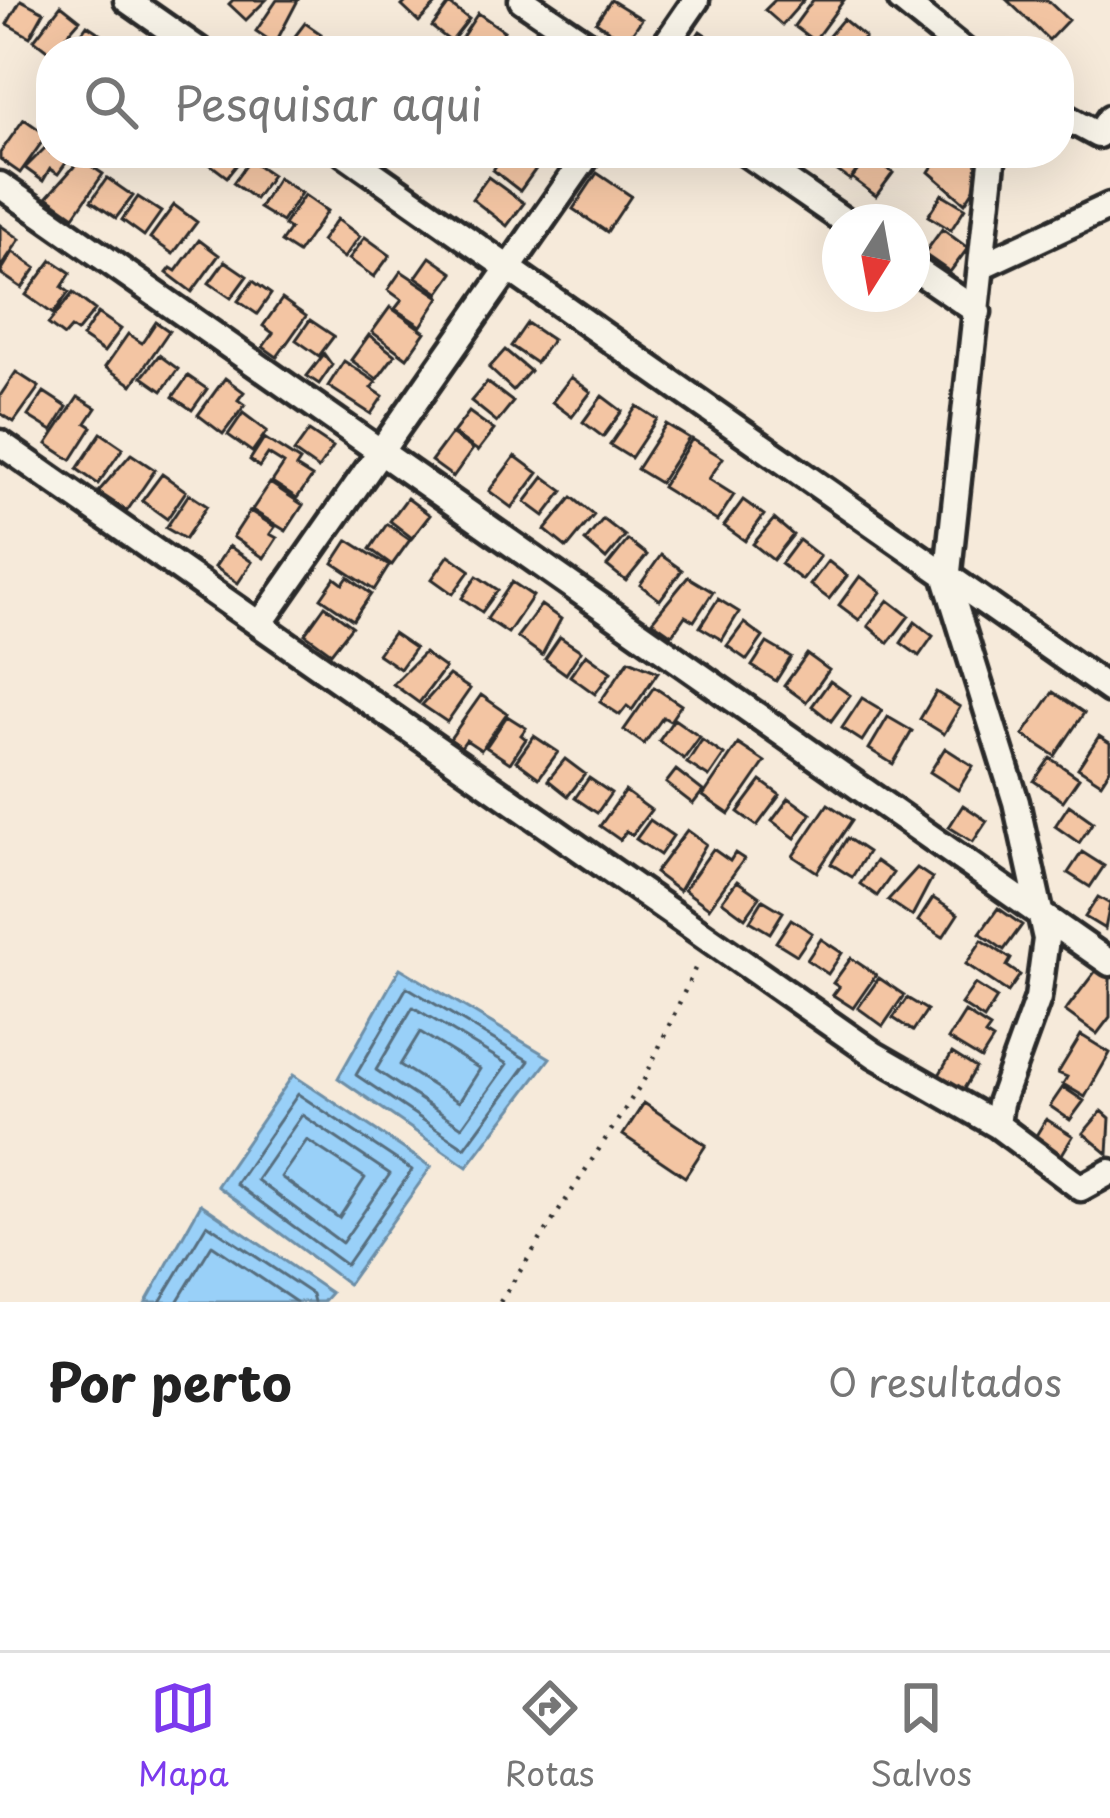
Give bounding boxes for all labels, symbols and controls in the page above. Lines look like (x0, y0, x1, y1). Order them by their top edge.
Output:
search box (36, 36, 1074, 168)
text: Pesquisar aqui (174, 68, 483, 136)
icon: search (78, 69, 144, 135)
north arrow (822, 204, 930, 312)
text: Por perto (48, 1342, 292, 1419)
text: 0 resultados (828, 1351, 1062, 1410)
tab: Mapa (138, 1675, 229, 1797)
tab: Rotas (505, 1675, 594, 1797)
tab: Salvos (870, 1675, 972, 1797)

